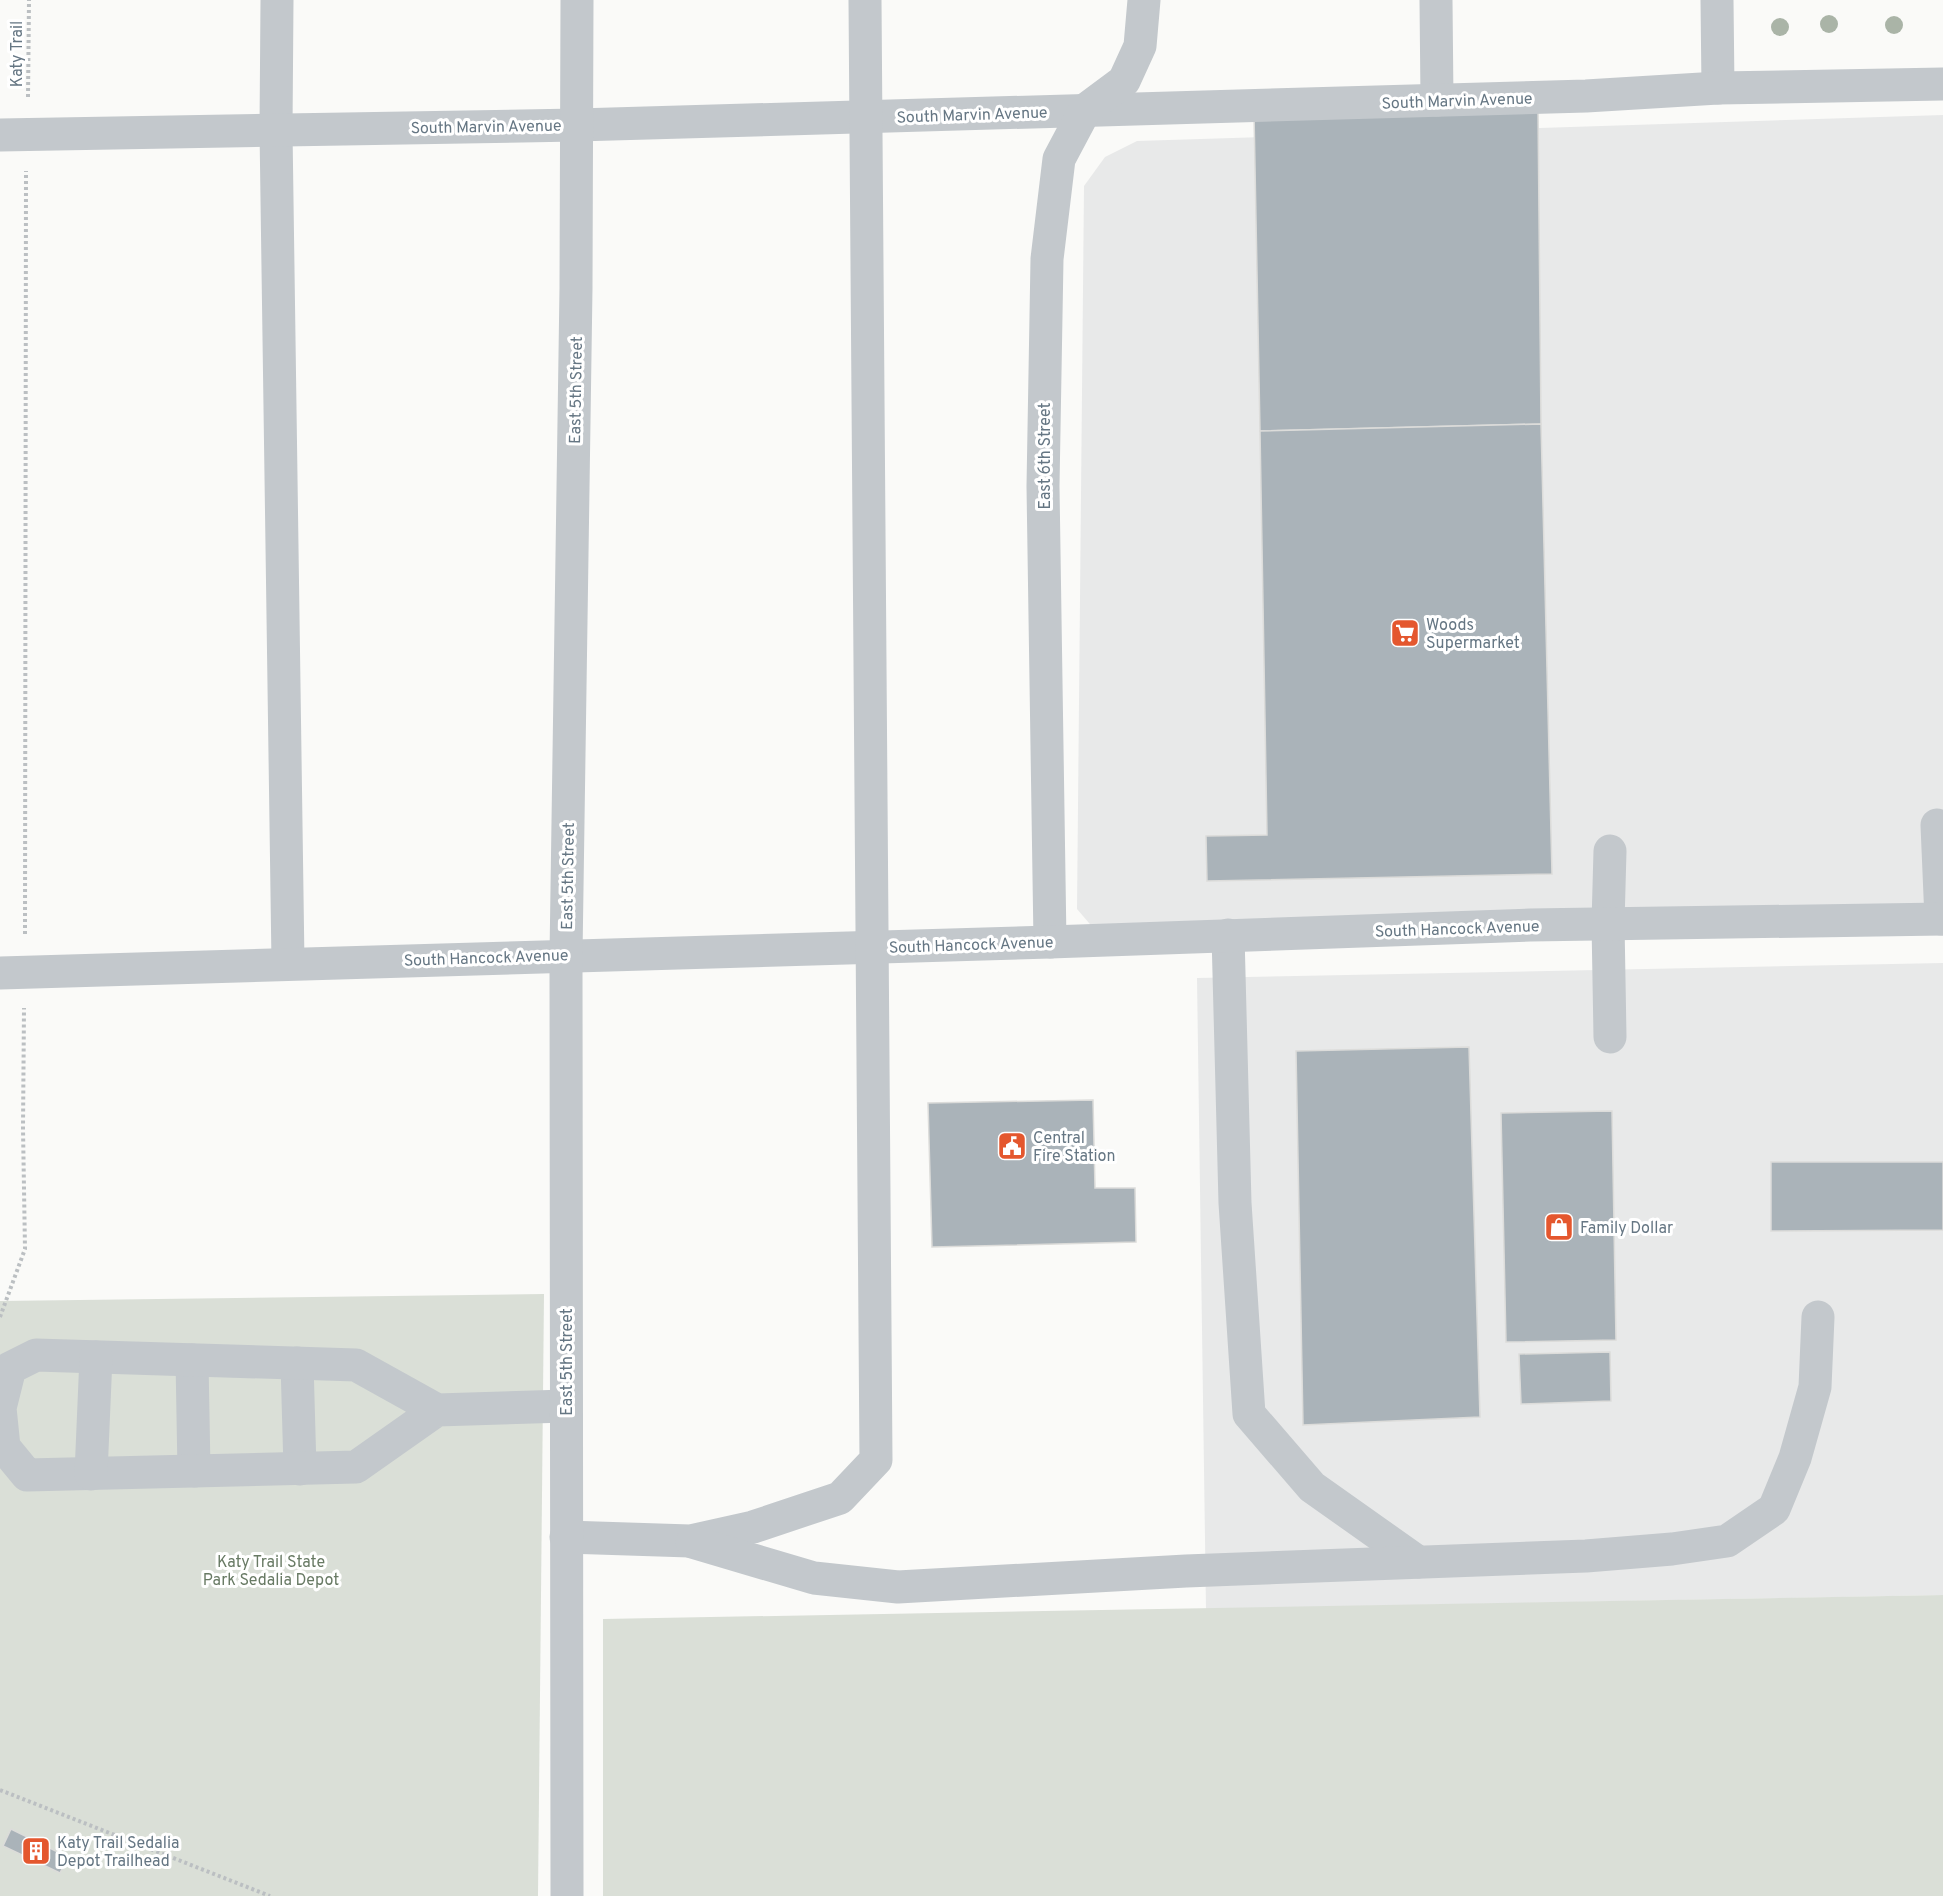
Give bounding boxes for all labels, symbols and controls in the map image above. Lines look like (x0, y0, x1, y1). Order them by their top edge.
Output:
street label: Katy Trail (8, 21, 28, 87)
street label: South Marvin Avenue (1381, 89, 1533, 115)
street label: South Marvin Avenue (896, 103, 1048, 129)
street label: South Marvin Avenue (410, 117, 562, 139)
street label: East 5th Street (566, 336, 588, 444)
street label: East 6th Street (1036, 402, 1056, 510)
place label: Woods Supermarket (1426, 616, 1520, 654)
supermarket icon: Woods Supermarket (1389, 617, 1421, 649)
street label: East 5th Street (558, 822, 580, 930)
street label: South Hancock Avenue (1374, 917, 1540, 943)
street label: South Hancock Avenue (888, 933, 1054, 959)
street label: South Hancock Avenue (403, 946, 569, 972)
place label: Central Fire Station (1033, 1129, 1115, 1167)
public building icon: Central Fire Station (996, 1130, 1028, 1162)
shop icon: Family Dollar (1543, 1211, 1575, 1243)
place label: Family Dollar (1580, 1219, 1673, 1239)
street label: East 5th Street (558, 1308, 578, 1416)
park label: Katy Trail State Park Sedalia Depot (203, 1553, 339, 1591)
place label: Katy Trail Sedalia Depot Trailhead (57, 1834, 179, 1872)
building icon: Katy Trail Sedalia Depot Trailhead (20, 1835, 52, 1867)

